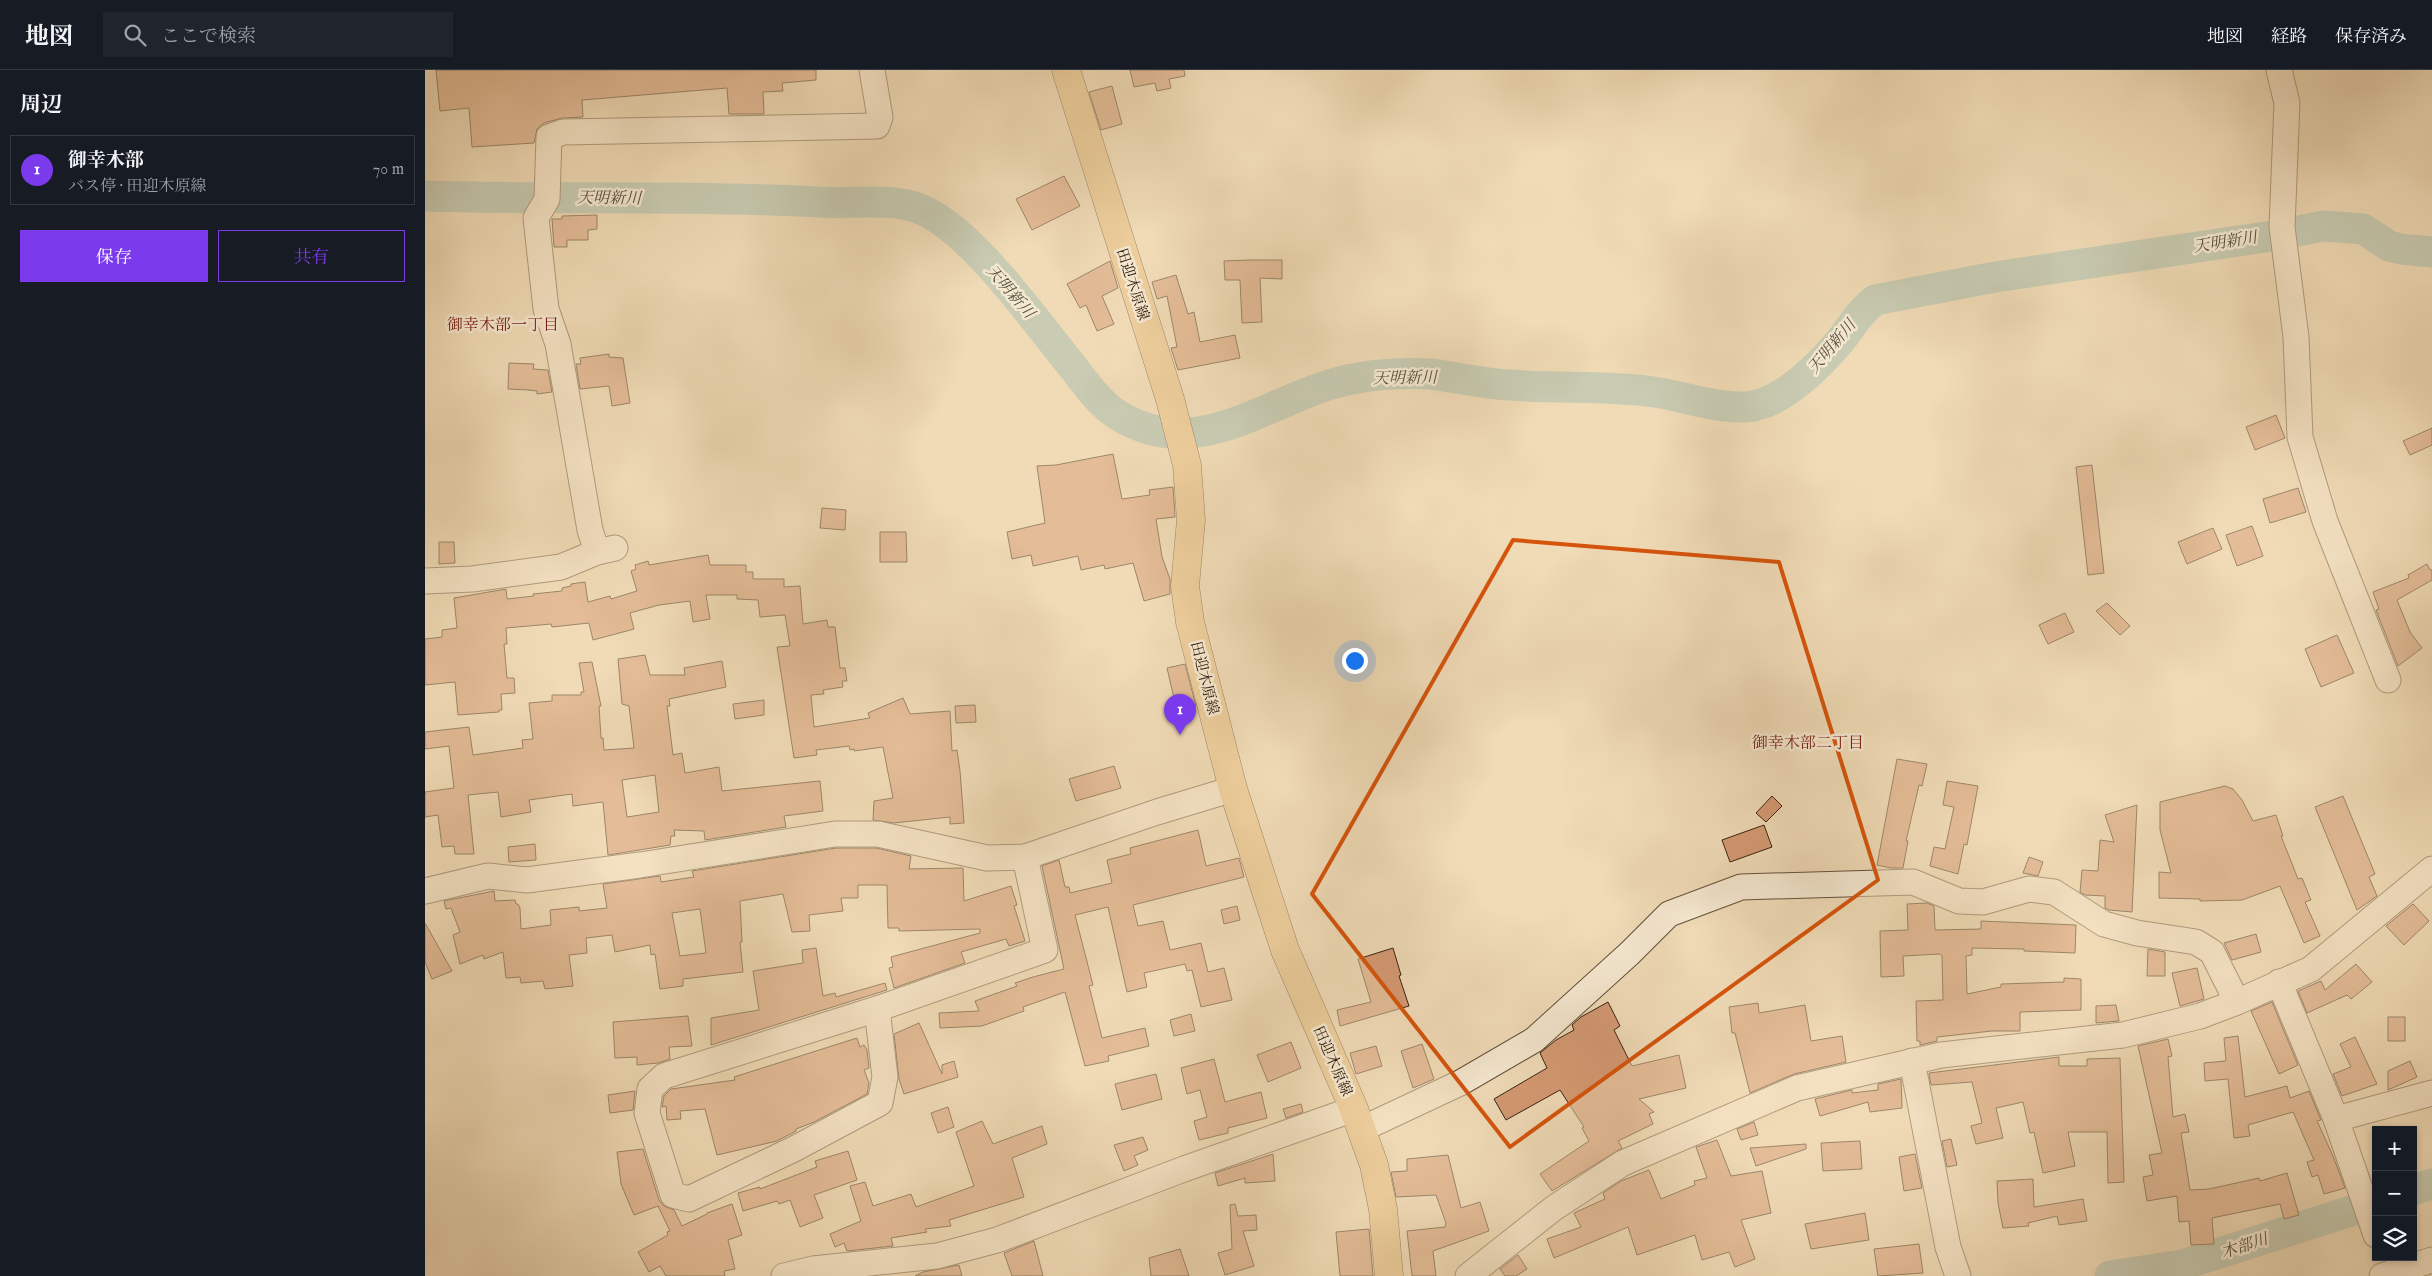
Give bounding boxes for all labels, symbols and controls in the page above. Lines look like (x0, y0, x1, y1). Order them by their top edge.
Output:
search box (103, 12, 453, 57)
icon: search (121, 21, 149, 49)
text: 地図 (25, 22, 73, 53)
text: ここで検索 (161, 25, 256, 49)
text: 地図 (2207, 26, 2243, 49)
text: 経路 (2271, 26, 2307, 49)
text: 保存済み (2335, 26, 2407, 49)
text: 周辺 (20, 92, 62, 119)
text: 御幸木部 (68, 149, 144, 173)
text: 1 (34, 160, 40, 180)
text: 70 m (373, 160, 404, 180)
text: バス停 · 田迎木原線 (68, 177, 207, 197)
water label: 天明新川 (577, 188, 643, 210)
water label: 天明新川 (2192, 228, 2260, 258)
button: 保存 (20, 230, 208, 282)
button: 共有 (218, 230, 405, 282)
street label: 田迎木原線 (1112, 246, 1153, 323)
water label: 天明新川 (981, 262, 1039, 325)
water label: 天明新川 (1804, 315, 1862, 378)
district label: 御幸木部一丁目 (447, 316, 559, 336)
water label: 天明新川 (1373, 368, 1439, 390)
street label: 田迎木原線 (1186, 639, 1223, 717)
your location (1342, 648, 1368, 674)
pin: 1 (1164, 694, 1196, 735)
district label: 御幸木部二丁目 (1752, 734, 1864, 754)
street label: 田迎木原線 (1309, 1023, 1356, 1099)
map controls (2372, 1126, 2417, 1261)
button: + (2372, 1126, 2417, 1171)
button: − (2372, 1171, 2417, 1216)
button: layers (2372, 1216, 2417, 1261)
water label: 木部川 (2219, 1229, 2272, 1264)

